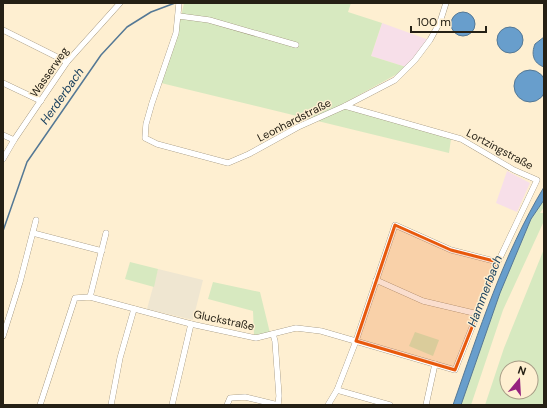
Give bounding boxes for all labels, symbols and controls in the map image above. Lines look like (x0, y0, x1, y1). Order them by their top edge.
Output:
scale bar (411, 8, 486, 34)
text: 100 m (417, 14, 451, 30)
street label: Wasserweg (27, 44, 71, 100)
water label: Herderbach (37, 64, 88, 128)
street label: Leonhardstraße (255, 95, 333, 145)
street label: Lortzingstraße (464, 126, 536, 172)
water label: Hammerbach (464, 253, 506, 329)
street label: Gluckstraße (192, 307, 256, 333)
north arrow (499, 360, 539, 400)
text: N (516, 363, 528, 378)

